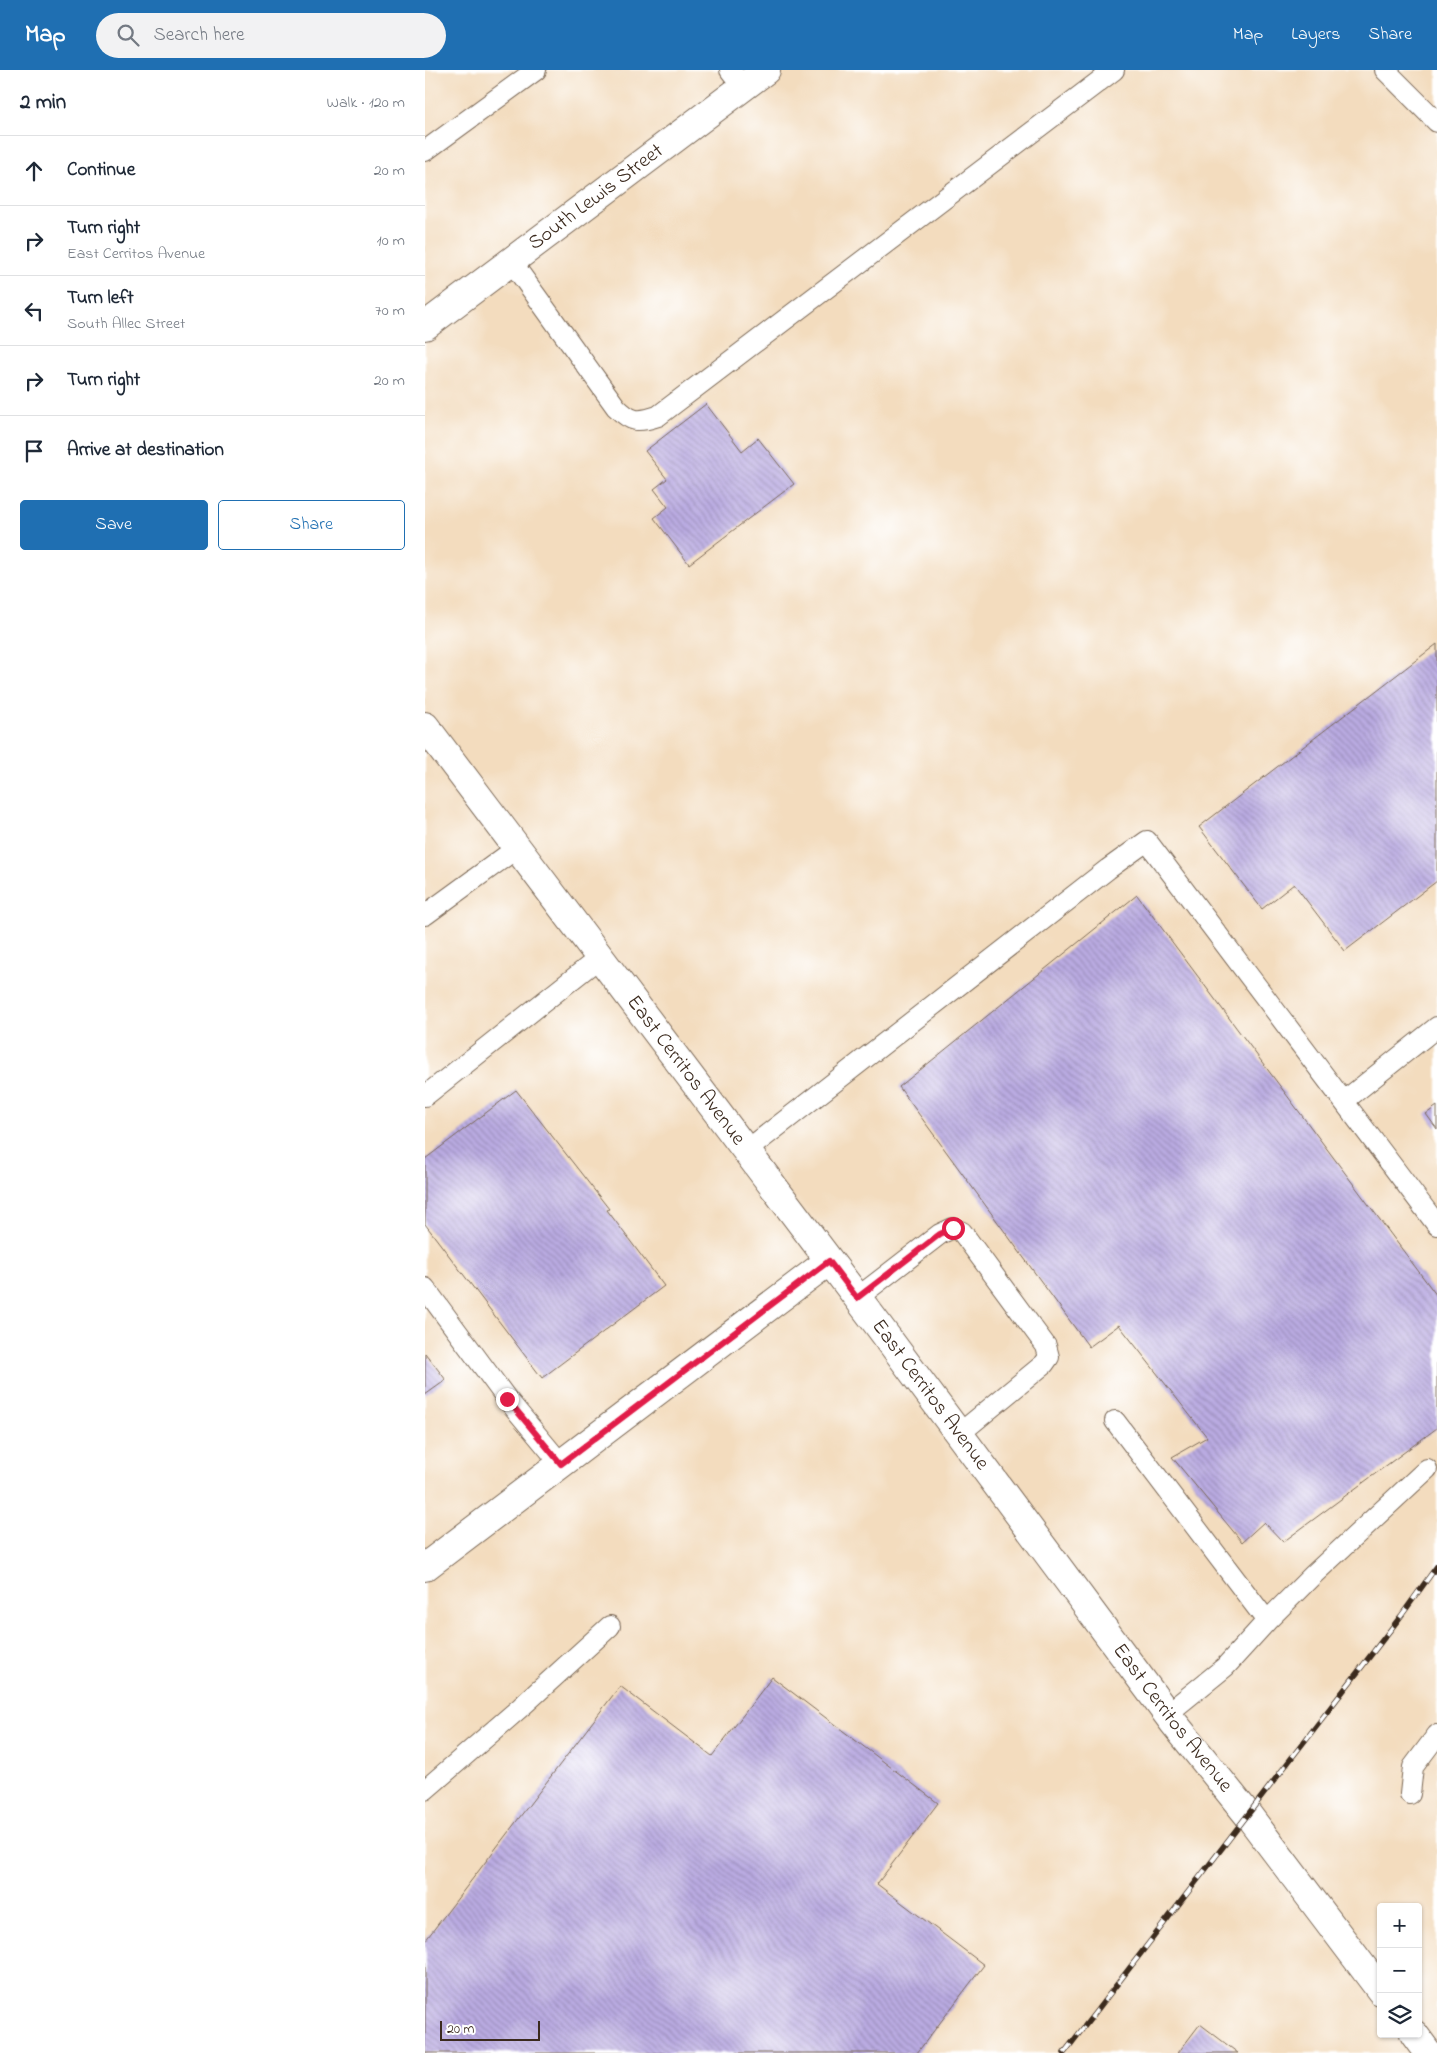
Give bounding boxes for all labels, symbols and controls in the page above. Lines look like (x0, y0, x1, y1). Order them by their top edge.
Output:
search box (96, 13, 446, 58)
text: Map (25, 18, 66, 53)
icon: search (114, 21, 142, 49)
text: Search here (154, 22, 245, 49)
text: Map (1233, 22, 1263, 48)
text: Layers (1291, 22, 1341, 48)
text: Share (1369, 22, 1412, 48)
text: 2 min (20, 88, 66, 118)
text: Walk · 120 m (326, 91, 405, 115)
street label: South Lewis Street (522, 137, 670, 258)
icon: ahead (20, 157, 48, 185)
text: Continue (67, 157, 135, 184)
text: 20 m (374, 159, 405, 183)
text: Turn right (67, 215, 140, 242)
icon: right (20, 227, 48, 255)
text: 10 m (377, 229, 405, 253)
text: East Cerritos Avenue (67, 242, 205, 266)
text: Turn left (67, 285, 134, 312)
icon: left (20, 297, 48, 325)
text: 70 m (375, 299, 405, 323)
text: South Allec Street (67, 312, 186, 336)
icon: right (20, 367, 48, 395)
text: Turn right (67, 367, 140, 394)
text: 20 m (374, 369, 405, 393)
icon: arrive (20, 437, 48, 465)
text: Arrive at destination (67, 437, 224, 464)
button: Save (20, 500, 208, 550)
button: Share (218, 500, 405, 550)
street label: East Cerritos Avenue (619, 989, 753, 1153)
route start (942, 1217, 965, 1240)
street label: East Cerritos Avenue (864, 1313, 996, 1477)
route end (496, 1388, 519, 1411)
street label: East Cerritos Avenue (1105, 1637, 1240, 1800)
map controls (1377, 1903, 1422, 2038)
button: + (1377, 1903, 1422, 1948)
button: − (1377, 1948, 1422, 1993)
button: layers (1377, 1993, 1422, 2038)
scale bar (440, 2018, 540, 2041)
text: 20 m (447, 2019, 474, 2040)

